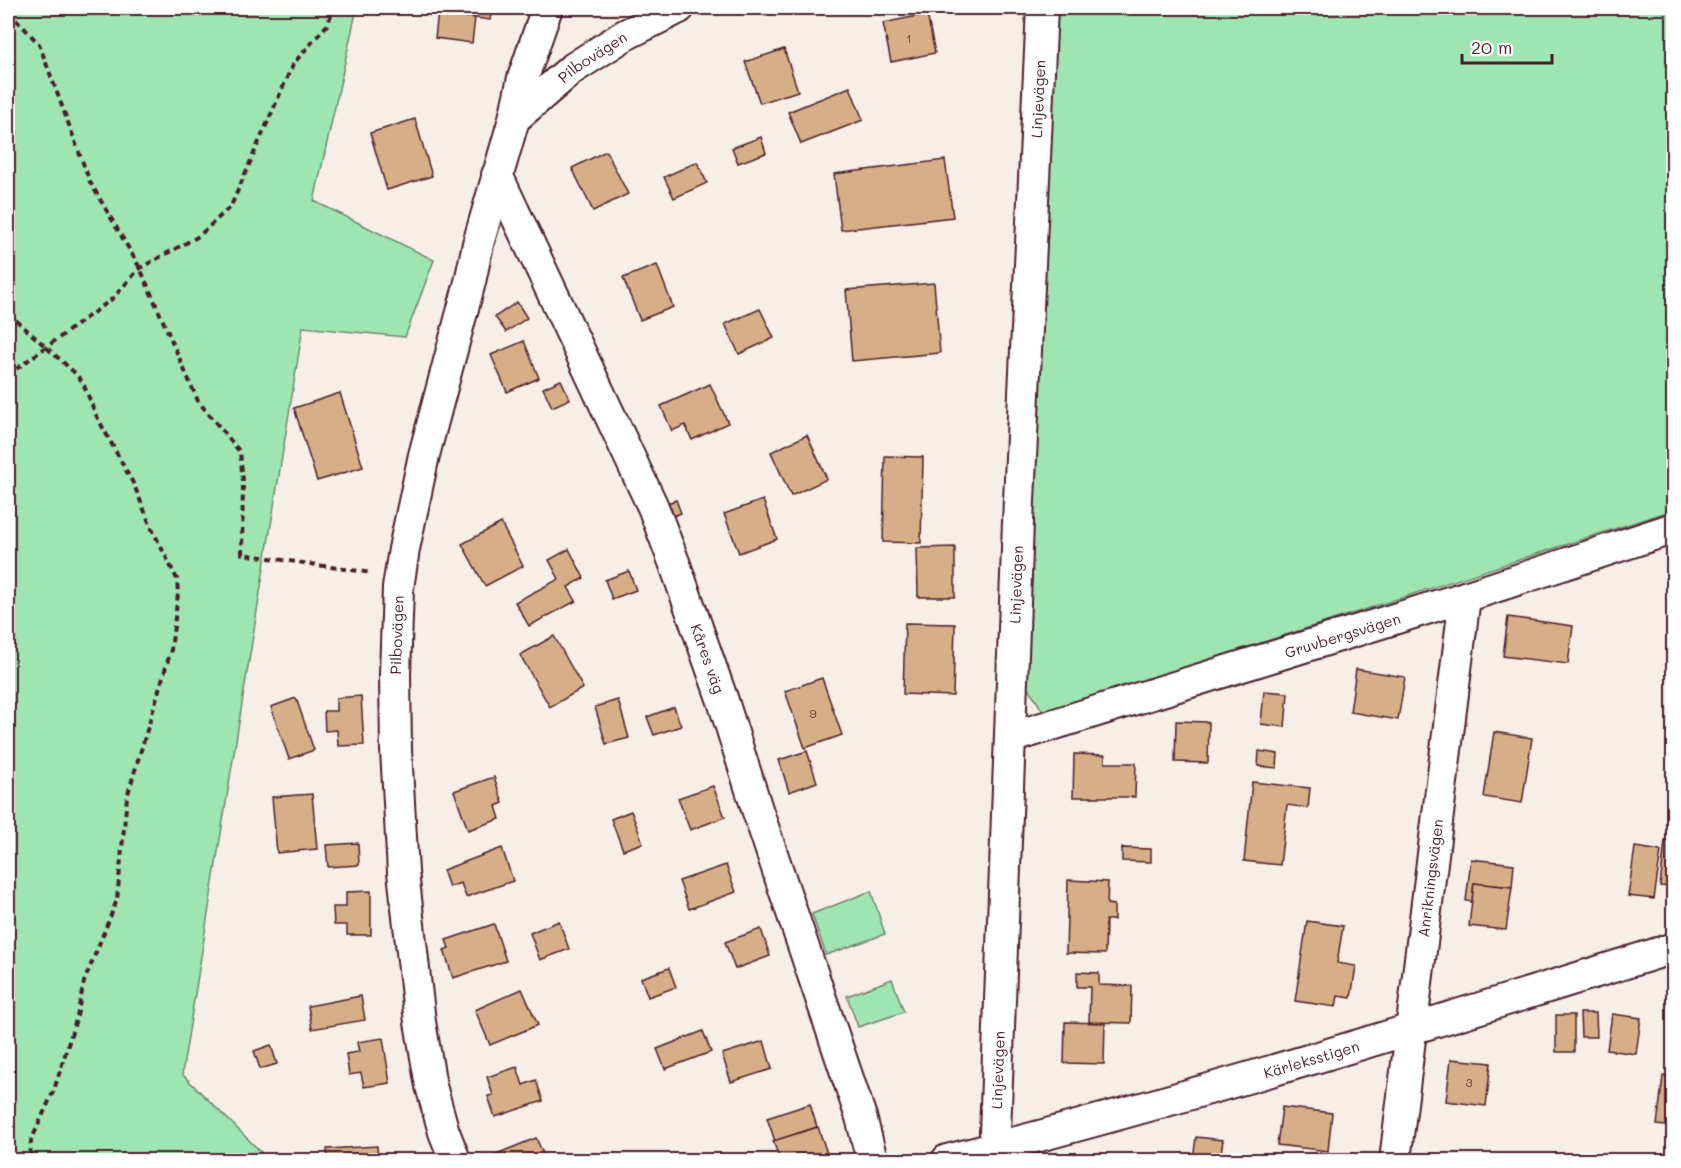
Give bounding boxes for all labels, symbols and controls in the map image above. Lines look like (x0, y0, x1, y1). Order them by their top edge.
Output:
street label: Pilbovägen (553, 27, 630, 87)
scale bar (1462, 27, 1552, 65)
house number: 1 (906, 30, 912, 46)
text: 20 m (1471, 35, 1512, 59)
street label: Linjevägen (1026, 59, 1050, 138)
street label: Linjevägen (1004, 545, 1027, 624)
street label: Pilbovägen (385, 595, 408, 675)
street label: Gruvbergsvägen (1282, 608, 1403, 662)
street label: Kåres väg (686, 621, 730, 696)
house number: 9 (809, 705, 817, 721)
street label: Anrikningsvägen (1413, 818, 1447, 938)
street label: Linjevägen (986, 1031, 1009, 1109)
street label: Kärleksstigen (1261, 1035, 1362, 1083)
house number: 3 (1465, 1074, 1473, 1090)

